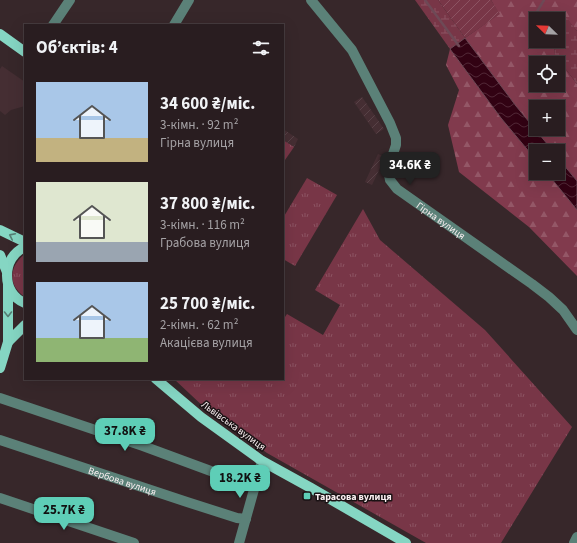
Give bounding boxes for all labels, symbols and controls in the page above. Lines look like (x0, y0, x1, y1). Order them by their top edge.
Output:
north arrow (529, 12, 565, 48)
map controls (529, 12, 565, 180)
text: Об’єктів: 4 (36, 36, 118, 60)
icon: filters (250, 37, 272, 59)
button: locate (529, 56, 565, 92)
text: 34 600 ₴/міс. (160, 92, 255, 116)
icon: home (68, 98, 116, 146)
button: + (529, 100, 565, 136)
text: 3-кімн. · 92 m² (160, 116, 238, 134)
text: Гірна вулиця (160, 134, 234, 152)
button: − (529, 144, 565, 180)
pin: 34.6K ₴ (373, 152, 447, 186)
text: 34.6K ₴ (389, 156, 431, 174)
text: 37 800 ₴/міс. (160, 192, 255, 216)
icon: home (68, 198, 116, 246)
street label: Гірна вулиця (413, 199, 468, 243)
text: 3-кімн. · 116 m² (160, 216, 245, 234)
one-way arrow (9, 233, 17, 241)
text: Грабова вулиця (160, 234, 250, 252)
text: 25 700 ₴/міс. (160, 292, 255, 316)
icon: home (68, 298, 116, 346)
one-way arrow (4, 311, 12, 317)
text: 2-кімн. · 62 m² (160, 316, 238, 334)
text: Акацієва вулиця (160, 334, 253, 352)
street label: Львівська вулиця (198, 398, 268, 454)
pin: 37.8K ₴ (88, 418, 162, 452)
text: 37.8K ₴ (104, 422, 146, 440)
street label: Вербова вулиця (86, 464, 158, 499)
pin: 18.2K ₴ (203, 465, 277, 499)
text: 18.2K ₴ (219, 469, 261, 487)
place label: Тарасова вулиця (315, 490, 392, 504)
marker: Тарасова вулиця (302, 491, 312, 501)
pin: 25.7K ₴ (27, 497, 101, 531)
text: 25.7K ₴ (43, 501, 85, 519)

